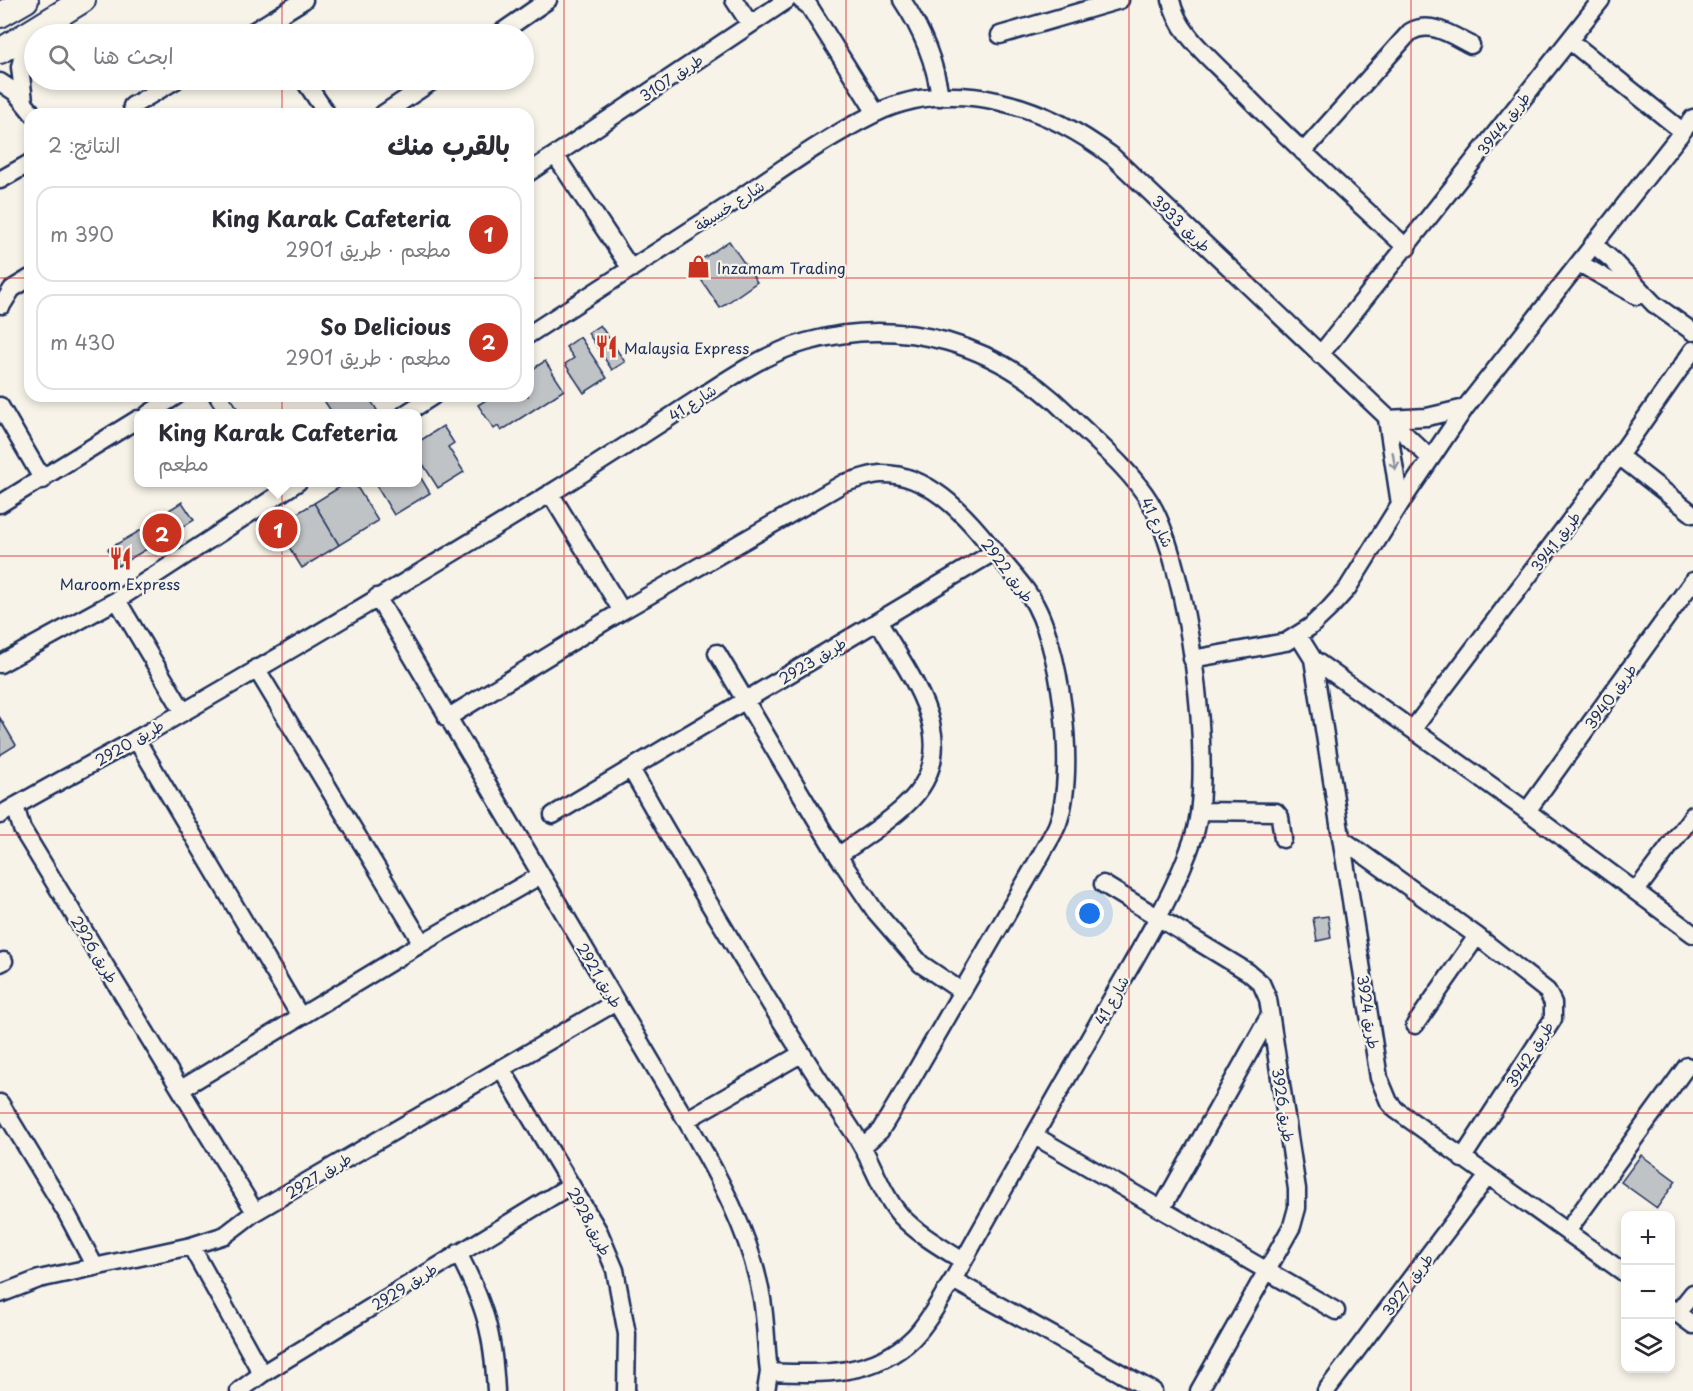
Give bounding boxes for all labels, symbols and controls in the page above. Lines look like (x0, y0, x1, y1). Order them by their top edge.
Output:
search box (24, 24, 534, 90)
text: ابحث هنا (93, 38, 174, 71)
icon: search (45, 41, 78, 74)
street label: طريق 3107 (635, 47, 707, 107)
street label: طريق 3944 (1471, 86, 1535, 160)
text: بالقرب منك (388, 125, 510, 164)
text: النتائج: 2 (48, 130, 121, 160)
street label: شارع خسيفة (690, 174, 768, 236)
street label: طريق 3933 (1147, 189, 1217, 257)
text: King Karak Cafeteria (211, 201, 451, 234)
text: 390 m (50, 219, 114, 249)
text: 1 (484, 219, 493, 249)
text: مطعم · طريق 2901 (285, 234, 451, 264)
shop icon: Inzamam Trading (686, 254, 712, 280)
place label: Inzamam Trading (717, 256, 846, 279)
text: So Delicious (320, 309, 451, 342)
text: 430 m (50, 327, 115, 357)
text: 2 (481, 327, 496, 357)
restaurant icon: Malaysia Express (593, 334, 619, 360)
place label: Malaysia Express (624, 336, 749, 359)
text: مطعم · طريق 2901 (285, 342, 451, 372)
street label: شارع 41 (663, 378, 721, 426)
popup (134, 409, 422, 487)
text: King Karak Cafeteria (158, 415, 398, 448)
text: مطعم (158, 448, 209, 478)
one-way arrow (1389, 451, 1400, 471)
street label: شارع 41 (1136, 493, 1180, 551)
pin: 1 (258, 506, 298, 552)
street label: طريق 3941 (1525, 506, 1585, 576)
pin: 2 (142, 510, 182, 556)
street label: طريق 2922 (976, 533, 1040, 607)
restaurant icon: Maroom Express (107, 546, 133, 572)
place label: Maroom Express (60, 572, 180, 595)
street label: طريق 2923 (774, 631, 850, 689)
street label: طريق 3940 (1578, 659, 1642, 733)
street label: طريق 2920 (90, 713, 168, 771)
your location (1075, 899, 1104, 928)
street label: طريق 2926 (66, 911, 124, 987)
street label: طريق 2921 (571, 938, 629, 1012)
street label: شارع 41 (1088, 971, 1134, 1029)
street label: طريق 3924 (1352, 973, 1386, 1051)
street label: طريق 3942 (1500, 1016, 1558, 1092)
street label: طريق 3926 (1267, 1066, 1301, 1144)
street label: طريق 2927 (280, 1146, 356, 1204)
street label: طريق 2928 (562, 1182, 618, 1260)
map controls (1621, 1211, 1675, 1373)
button: + (1621, 1211, 1675, 1265)
street label: طريق 3927 (1376, 1248, 1438, 1320)
street label: طريق 2929 (367, 1257, 441, 1315)
button: − (1621, 1265, 1675, 1319)
button: layers (1621, 1319, 1675, 1373)

